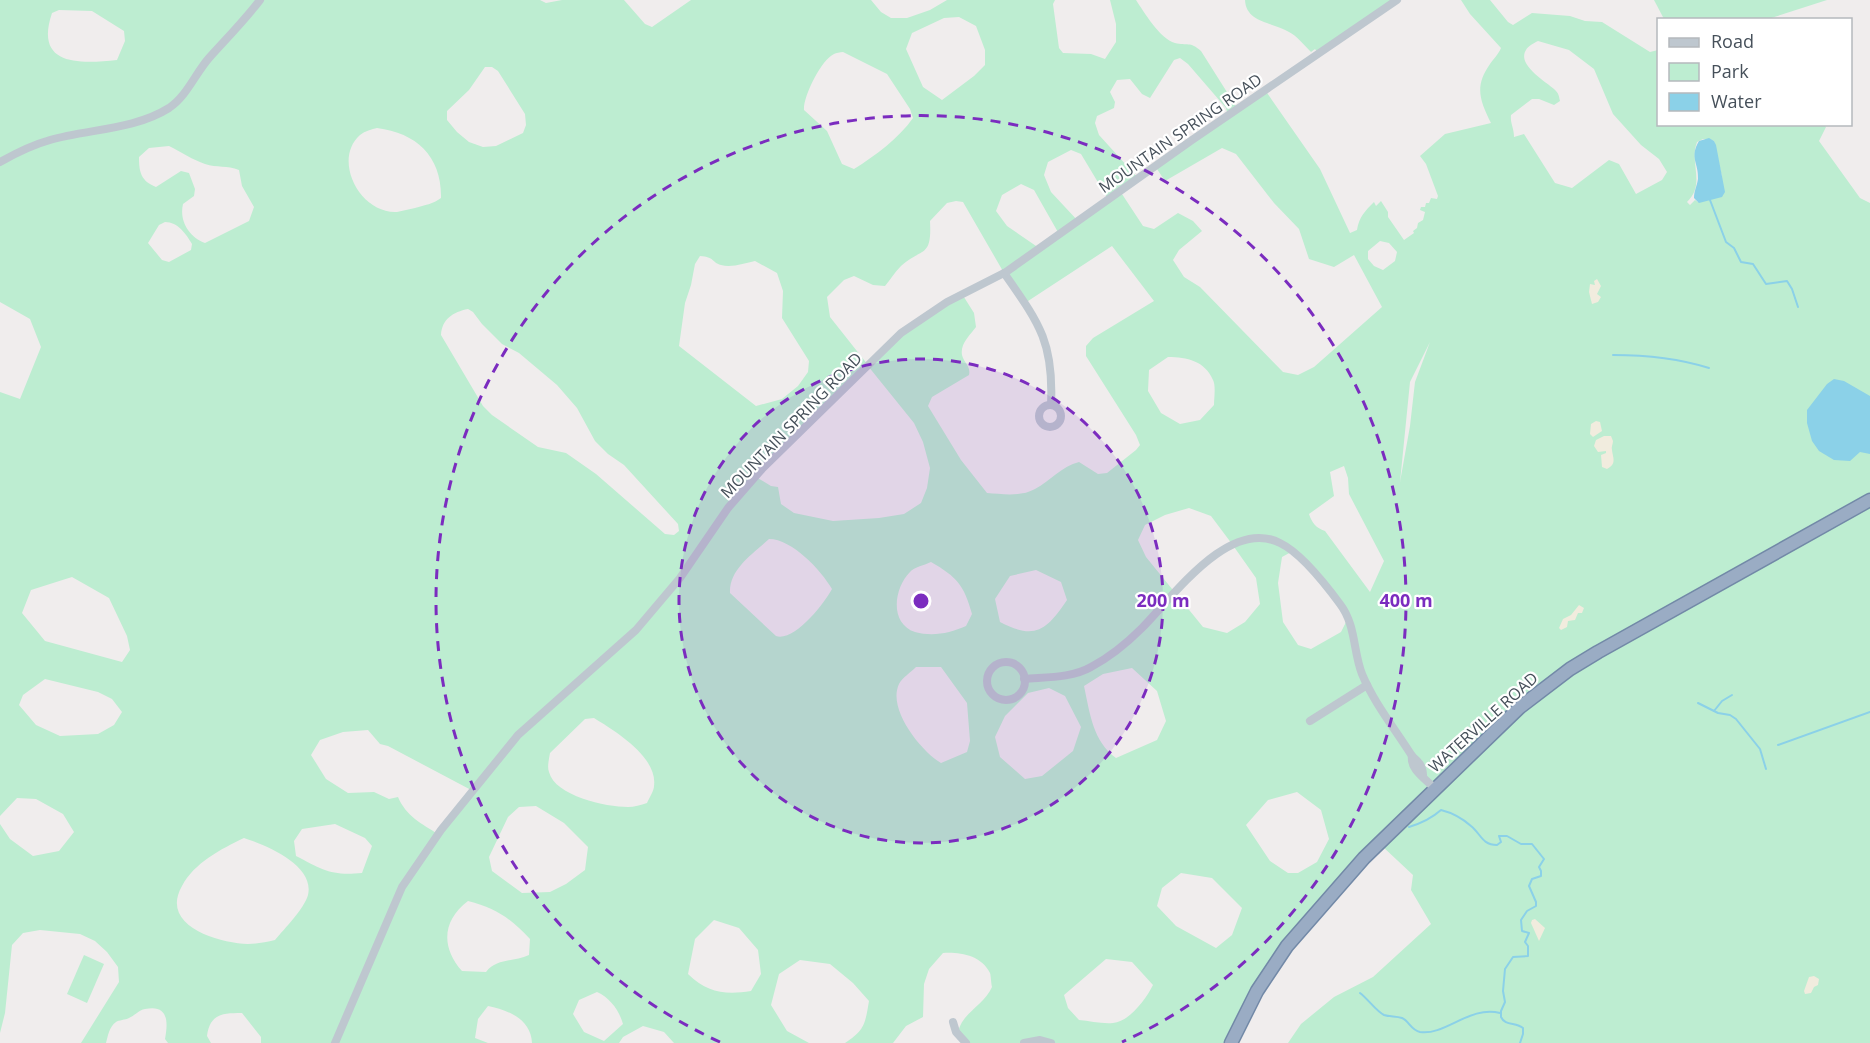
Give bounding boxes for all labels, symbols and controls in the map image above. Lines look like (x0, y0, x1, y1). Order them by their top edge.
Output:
legend (1657, 18, 1852, 126)
text: Road (1711, 29, 1754, 53)
text: Park (1711, 59, 1749, 83)
street label: MOUNTAIN SPRING ROAD (1094, 68, 1266, 198)
text: Water (1711, 89, 1762, 113)
street label: MOUNTAIN SPRING ROAD (715, 347, 867, 503)
text: 200 m (1136, 588, 1190, 612)
text: 400 m (1379, 588, 1433, 612)
centre of rings (911, 591, 931, 611)
street label: WATERVILLE ROAD (1424, 667, 1542, 777)

